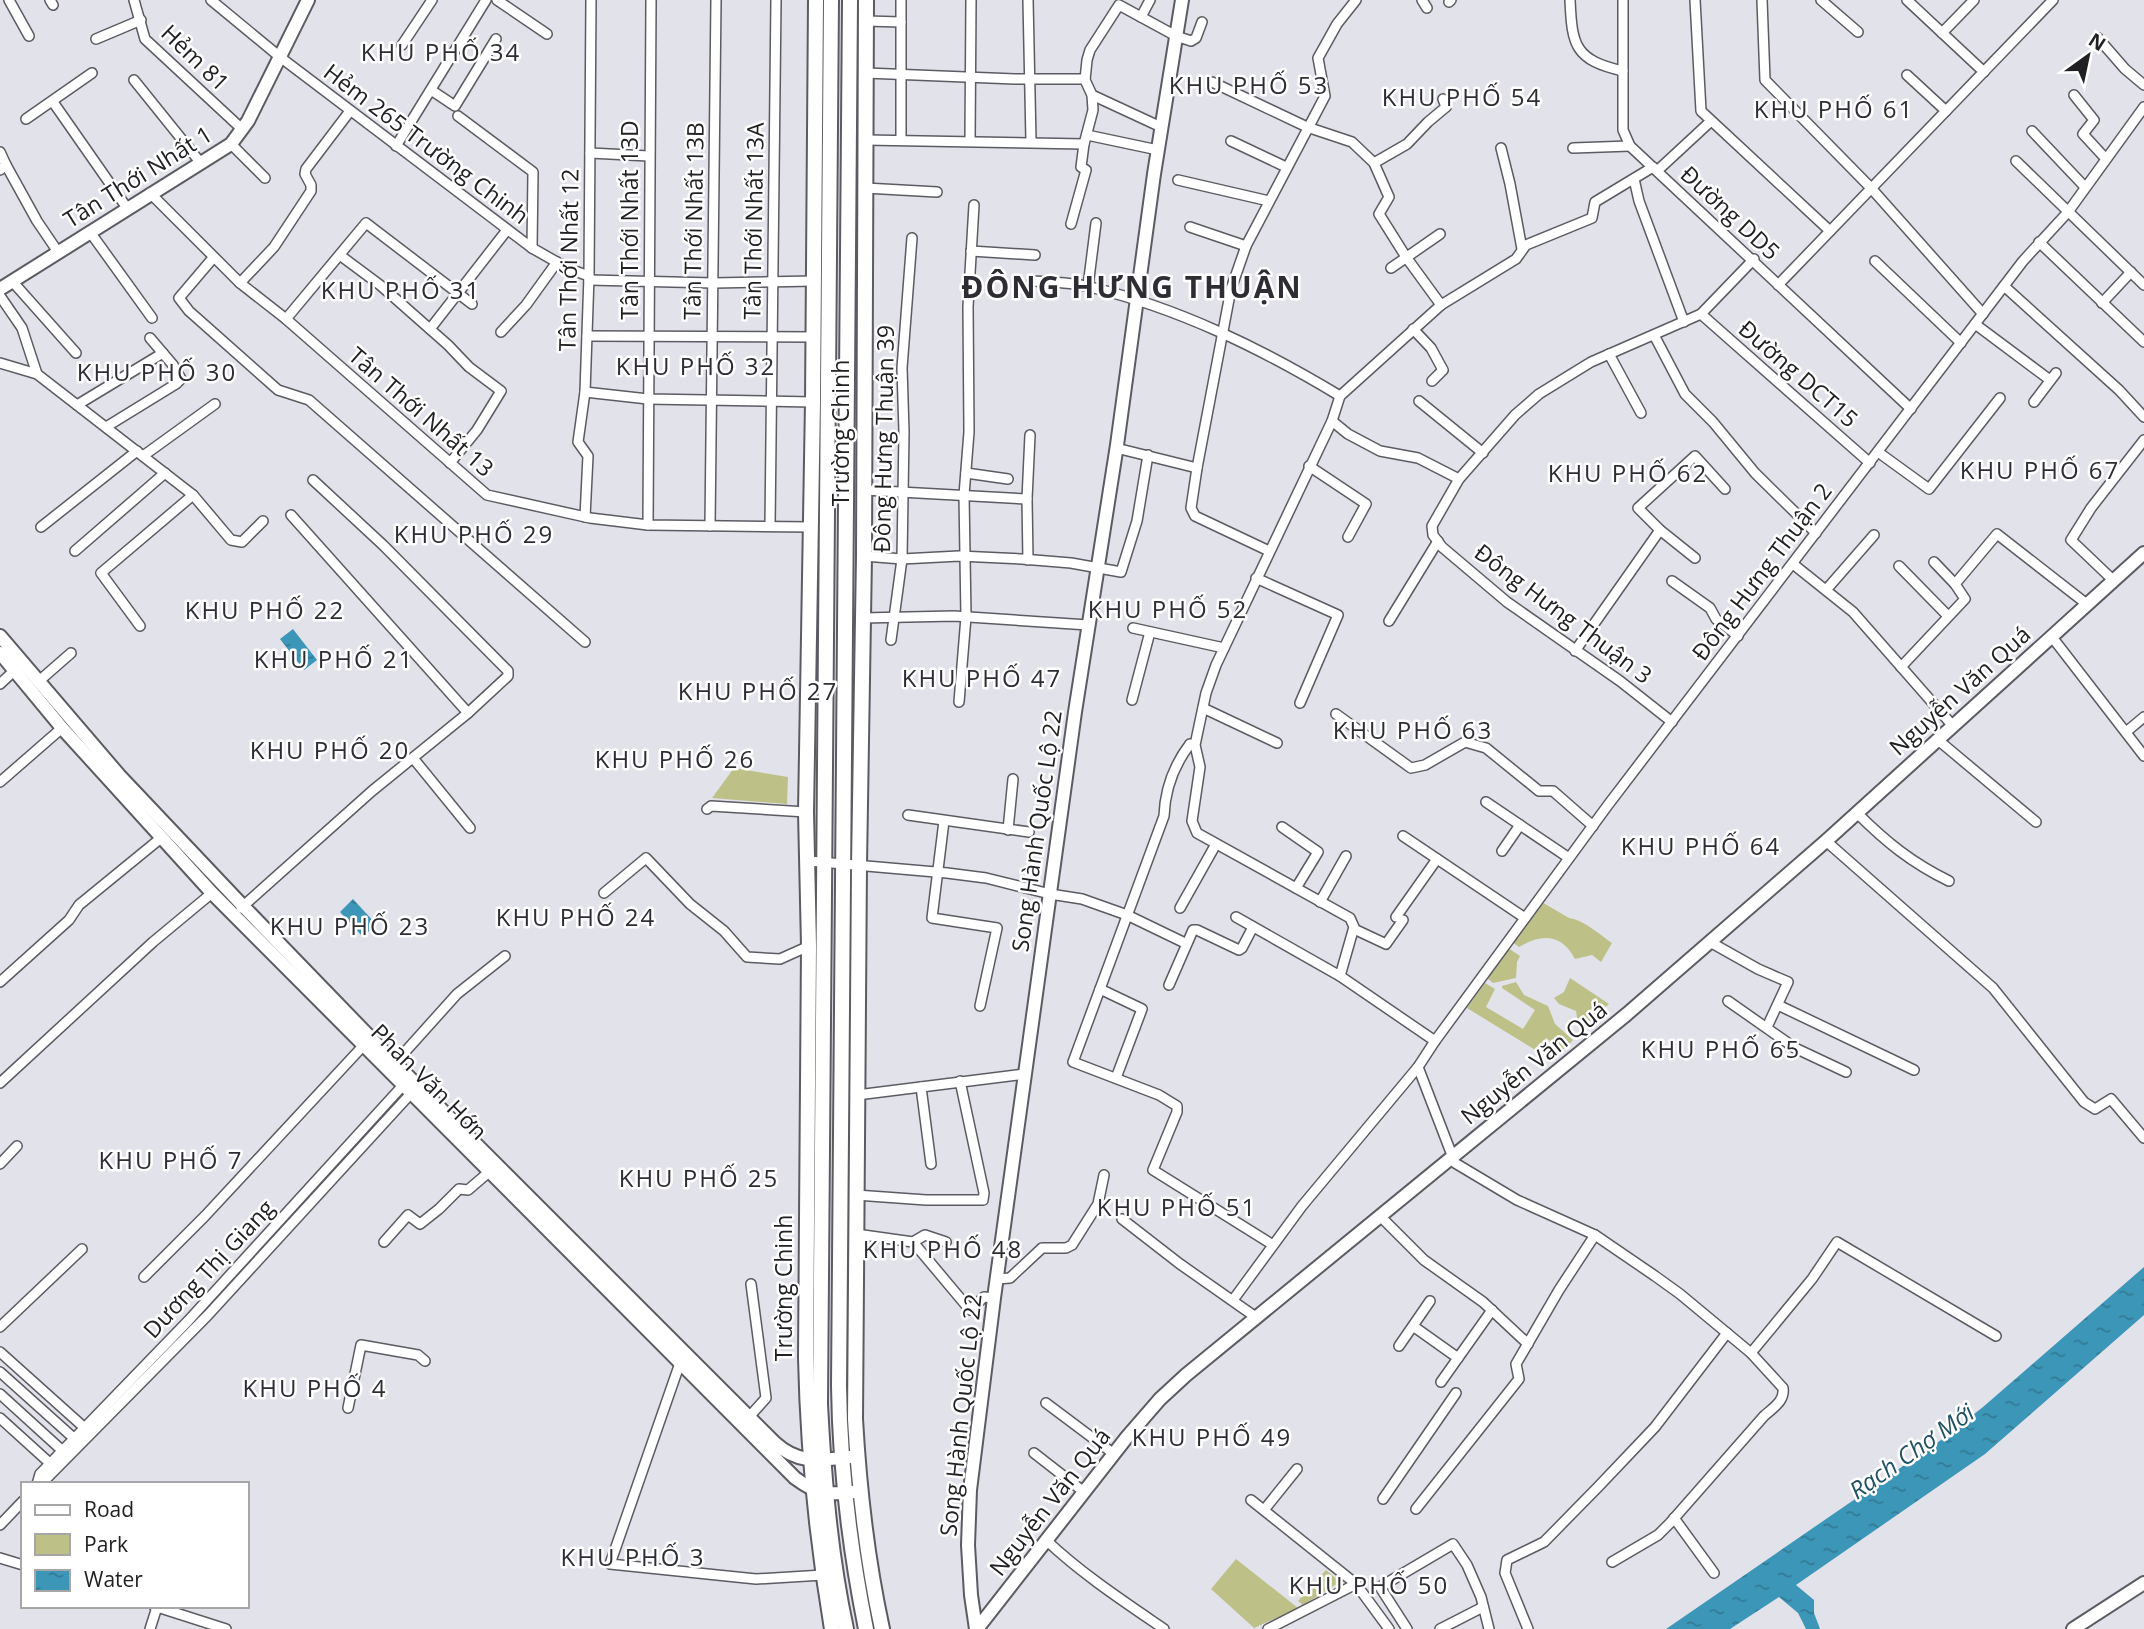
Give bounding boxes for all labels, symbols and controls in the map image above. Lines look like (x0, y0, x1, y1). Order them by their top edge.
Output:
street label: Hẻm 81 (155, 17, 237, 98)
north arrow (2053, 21, 2123, 91)
text: N (2084, 27, 2111, 57)
district label: KHU PHỐ 34 (361, 35, 521, 68)
street label: Hẻm 265 Trường Chinh (317, 55, 536, 231)
district label: KHU PHỐ 53 (1169, 68, 1329, 101)
district label: KHU PHỐ 54 (1382, 80, 1542, 113)
district label: KHU PHỐ 61 (1754, 92, 1914, 125)
street label: Tân Thới Nhất 1 (57, 118, 218, 235)
street label: Tân Thới Nhất 13D (613, 120, 645, 320)
street label: Tân Thới Nhất 13B (675, 122, 711, 320)
street label: Tân Thới Nhất 13A (735, 122, 771, 320)
street label: Đường DD5 (1674, 158, 1787, 267)
street label: Tân Thới Nhất 12 (550, 168, 586, 352)
district label: ĐÔNG HƯNG THUẬN (961, 266, 1303, 307)
district label: KHU PHỐ 31 (321, 273, 481, 306)
street label: Đường DCT15 (1732, 312, 1865, 434)
street label: Đông Hưng Thuận 39 (865, 325, 901, 553)
street label: Tân Thới Nhất 13 (342, 339, 501, 483)
district label: KHU PHỐ 32 (616, 349, 776, 382)
district label: KHU PHỐ 30 (77, 355, 237, 388)
street label: Trường Chinh (824, 360, 856, 506)
district label: KHU PHỐ 67 (1960, 453, 2120, 486)
district label: KHU PHỐ 62 (1548, 456, 1708, 489)
street label: Đông Hưng Thuận 2 (1684, 476, 1839, 667)
district label: KHU PHỐ 29 (394, 517, 554, 550)
street label: Đông Hưng Thuận 3 (1468, 536, 1659, 691)
district label: KHU PHỐ 52 (1088, 592, 1248, 625)
district label: KHU PHỐ 22 (185, 593, 345, 626)
street label: Nguyễn Văn Quá (1882, 618, 2037, 762)
district label: KHU PHỐ 21 (254, 642, 414, 675)
district label: KHU PHỐ 47 (902, 661, 1062, 694)
district label: KHU PHỐ 27 (678, 674, 838, 707)
street label: Song Hành Quốc Lộ 22 (1003, 708, 1069, 954)
district label: KHU PHỐ 63 (1333, 713, 1493, 746)
district label: KHU PHỐ 20 (250, 733, 410, 766)
district label: KHU PHỐ 26 (595, 742, 755, 775)
district label: KHU PHỐ 64 (1621, 829, 1781, 862)
district label: KHU PHỐ 24 (496, 900, 656, 933)
district label: KHU PHỐ 23 (270, 909, 430, 942)
street label: Nguyễn Văn Quá (1453, 993, 1613, 1131)
street label: Phan Văn Hớn (364, 1016, 495, 1147)
district label: KHU PHỐ 65 (1641, 1032, 1801, 1065)
district label: KHU PHỐ 7 (99, 1143, 243, 1176)
district label: KHU PHỐ 25 (619, 1161, 779, 1194)
district label: KHU PHỐ 51 (1097, 1190, 1257, 1223)
street label: Dương Thị Giang (136, 1192, 281, 1345)
street label: Trường Chinh (767, 1215, 799, 1361)
district label: KHU PHỐ 48 (863, 1232, 1023, 1265)
street label: Song Hành Quốc Lộ 22 (931, 1292, 989, 1538)
district label: KHU PHỐ 4 (243, 1371, 387, 1404)
water label: Rạch Chợ Mới (1842, 1395, 1981, 1506)
district label: KHU PHỐ 49 (1132, 1420, 1292, 1453)
street label: Nguyễn Văn Quá (981, 1421, 1117, 1582)
legend (21, 1482, 248, 1608)
text: Road (84, 1495, 134, 1523)
text: Park (84, 1530, 128, 1558)
district label: KHU PHỐ 3 (561, 1540, 705, 1573)
text: Water (84, 1565, 143, 1593)
district label: KHU PHỐ 50 (1289, 1568, 1449, 1601)

